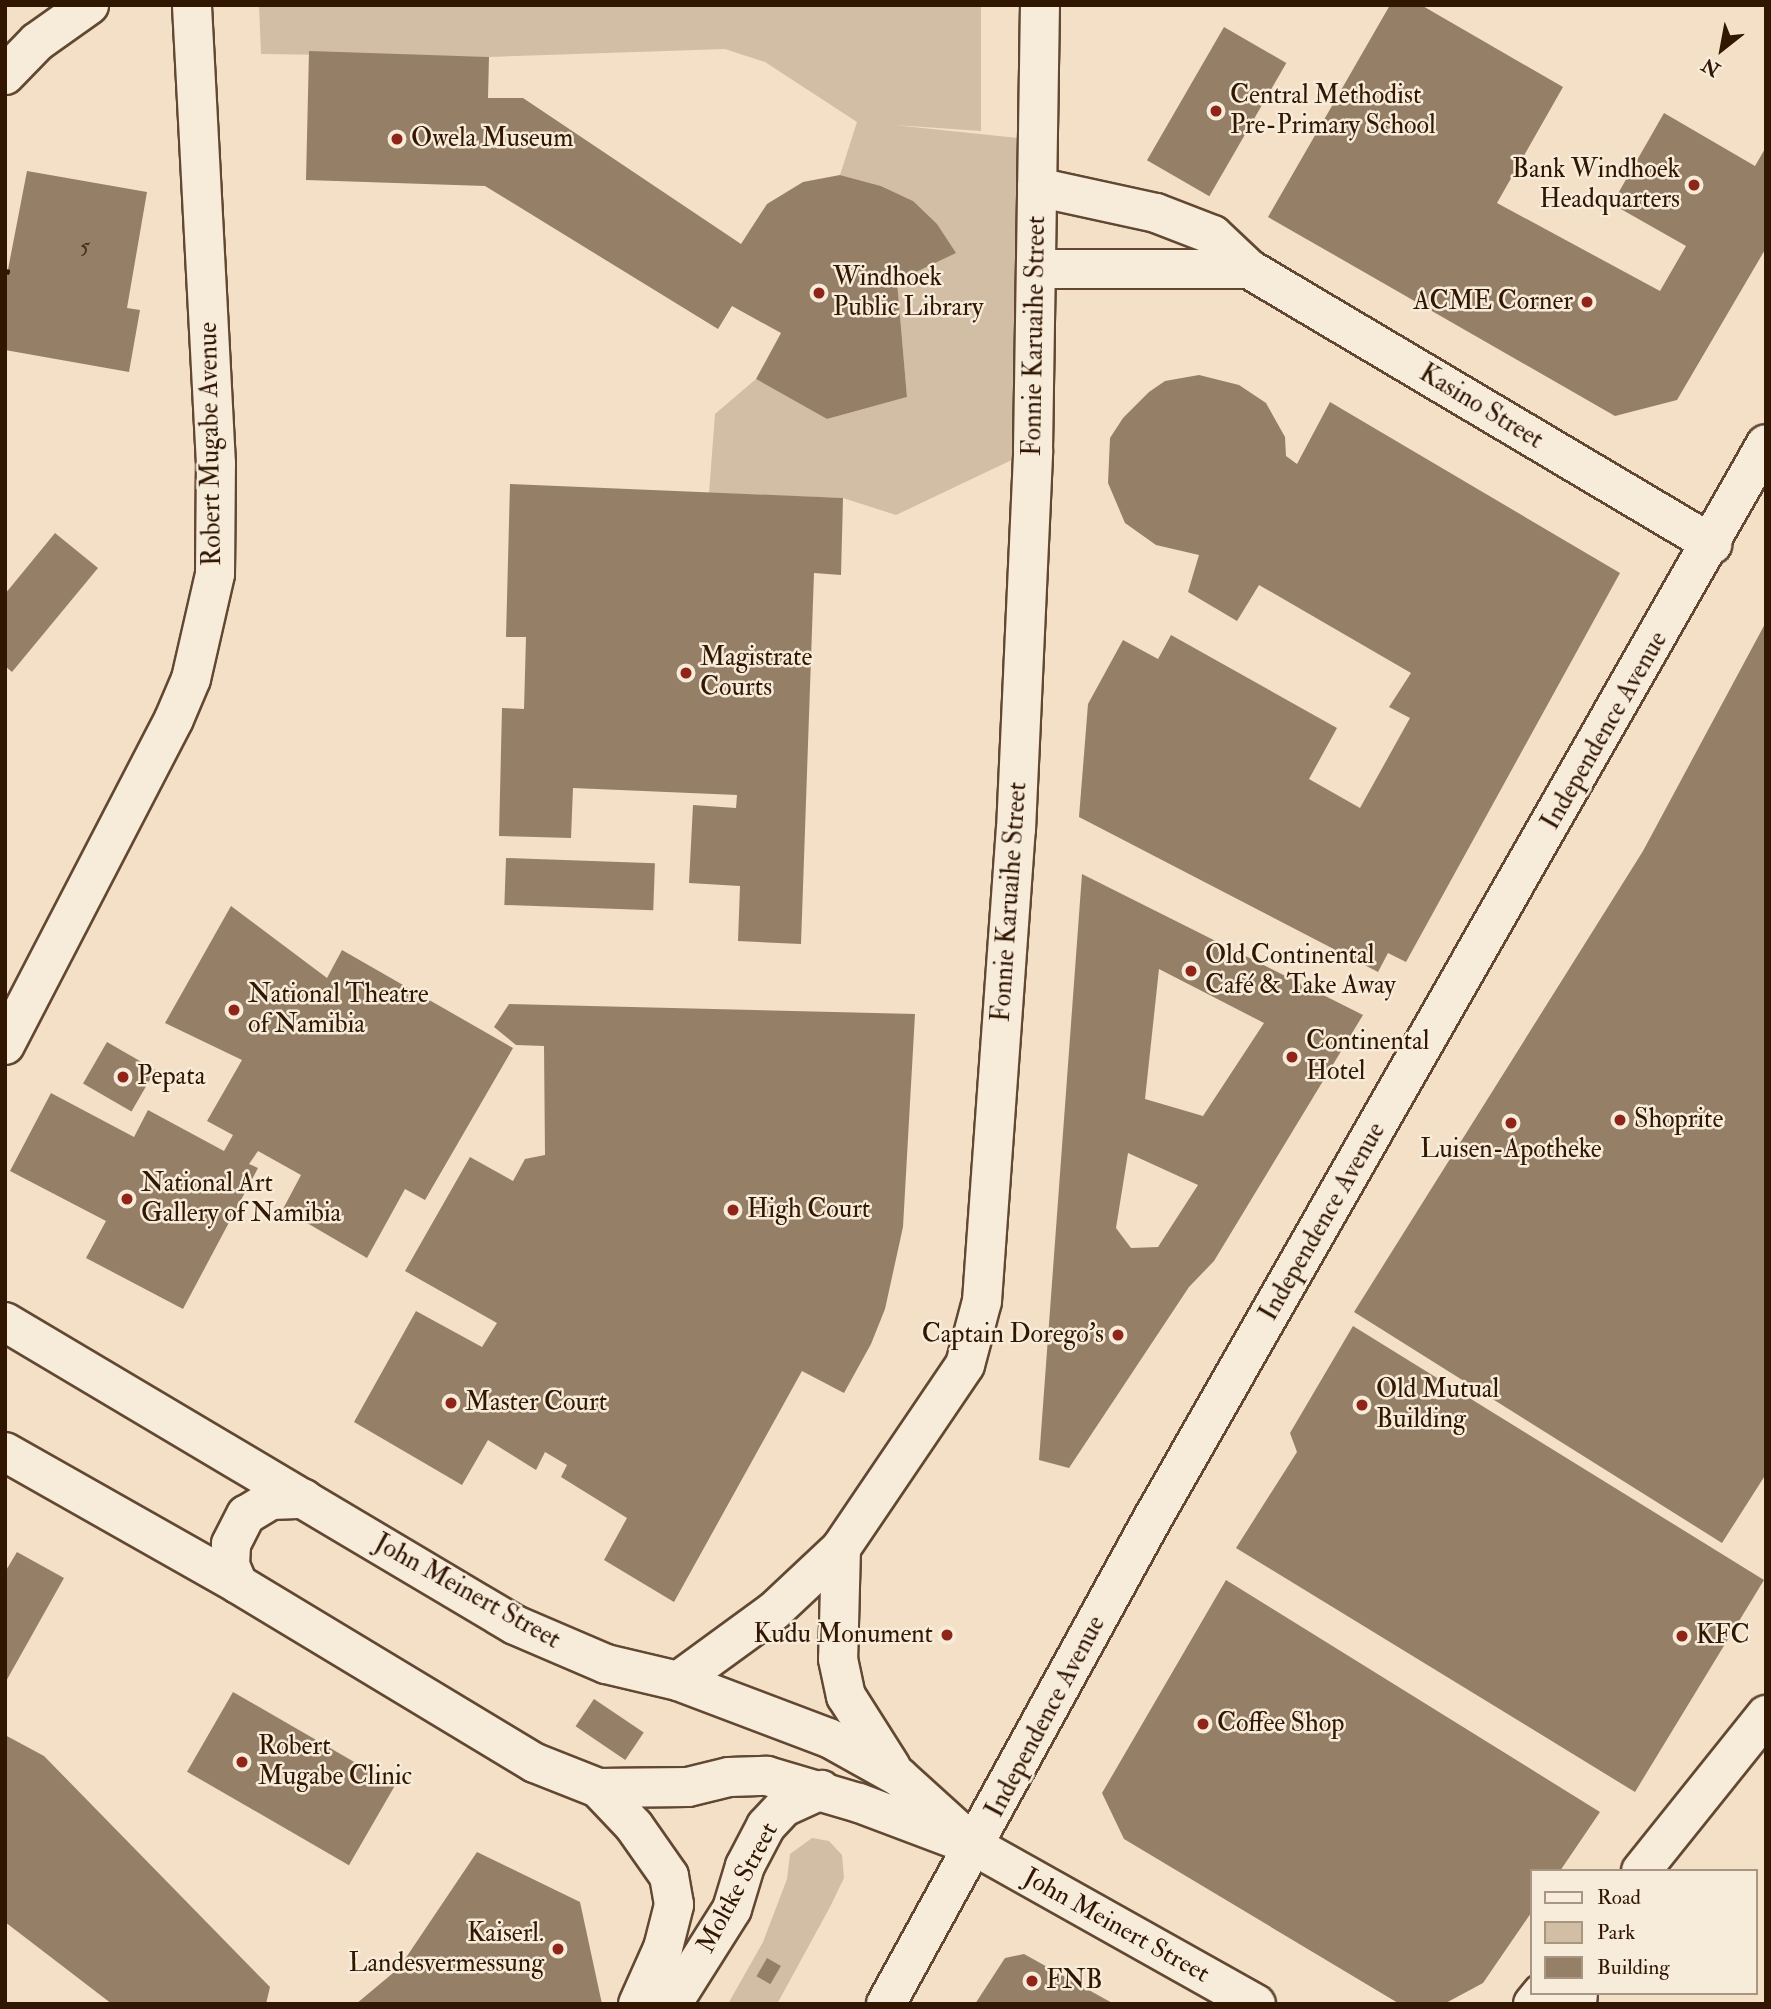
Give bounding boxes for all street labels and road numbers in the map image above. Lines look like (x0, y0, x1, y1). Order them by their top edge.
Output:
street label: Fonnie Karuaihe Street (1017, 216, 1053, 456)
street label: Robert Mugabe Avenue (193, 322, 229, 566)
street label: Kasino Street (1414, 358, 1548, 456)
street label: Independence Avenue (1536, 626, 1674, 836)
street label: Fonnie Karuaihe Street (986, 781, 1034, 1023)
street label: Independence Avenue (1254, 1117, 1392, 1327)
street label: John Meinert Street (368, 1528, 566, 1656)
street label: Independence Avenue (980, 1611, 1112, 1823)
street label: Moltke Street (691, 1818, 785, 1958)
street label: John Meinert Street (1017, 1862, 1215, 1990)

